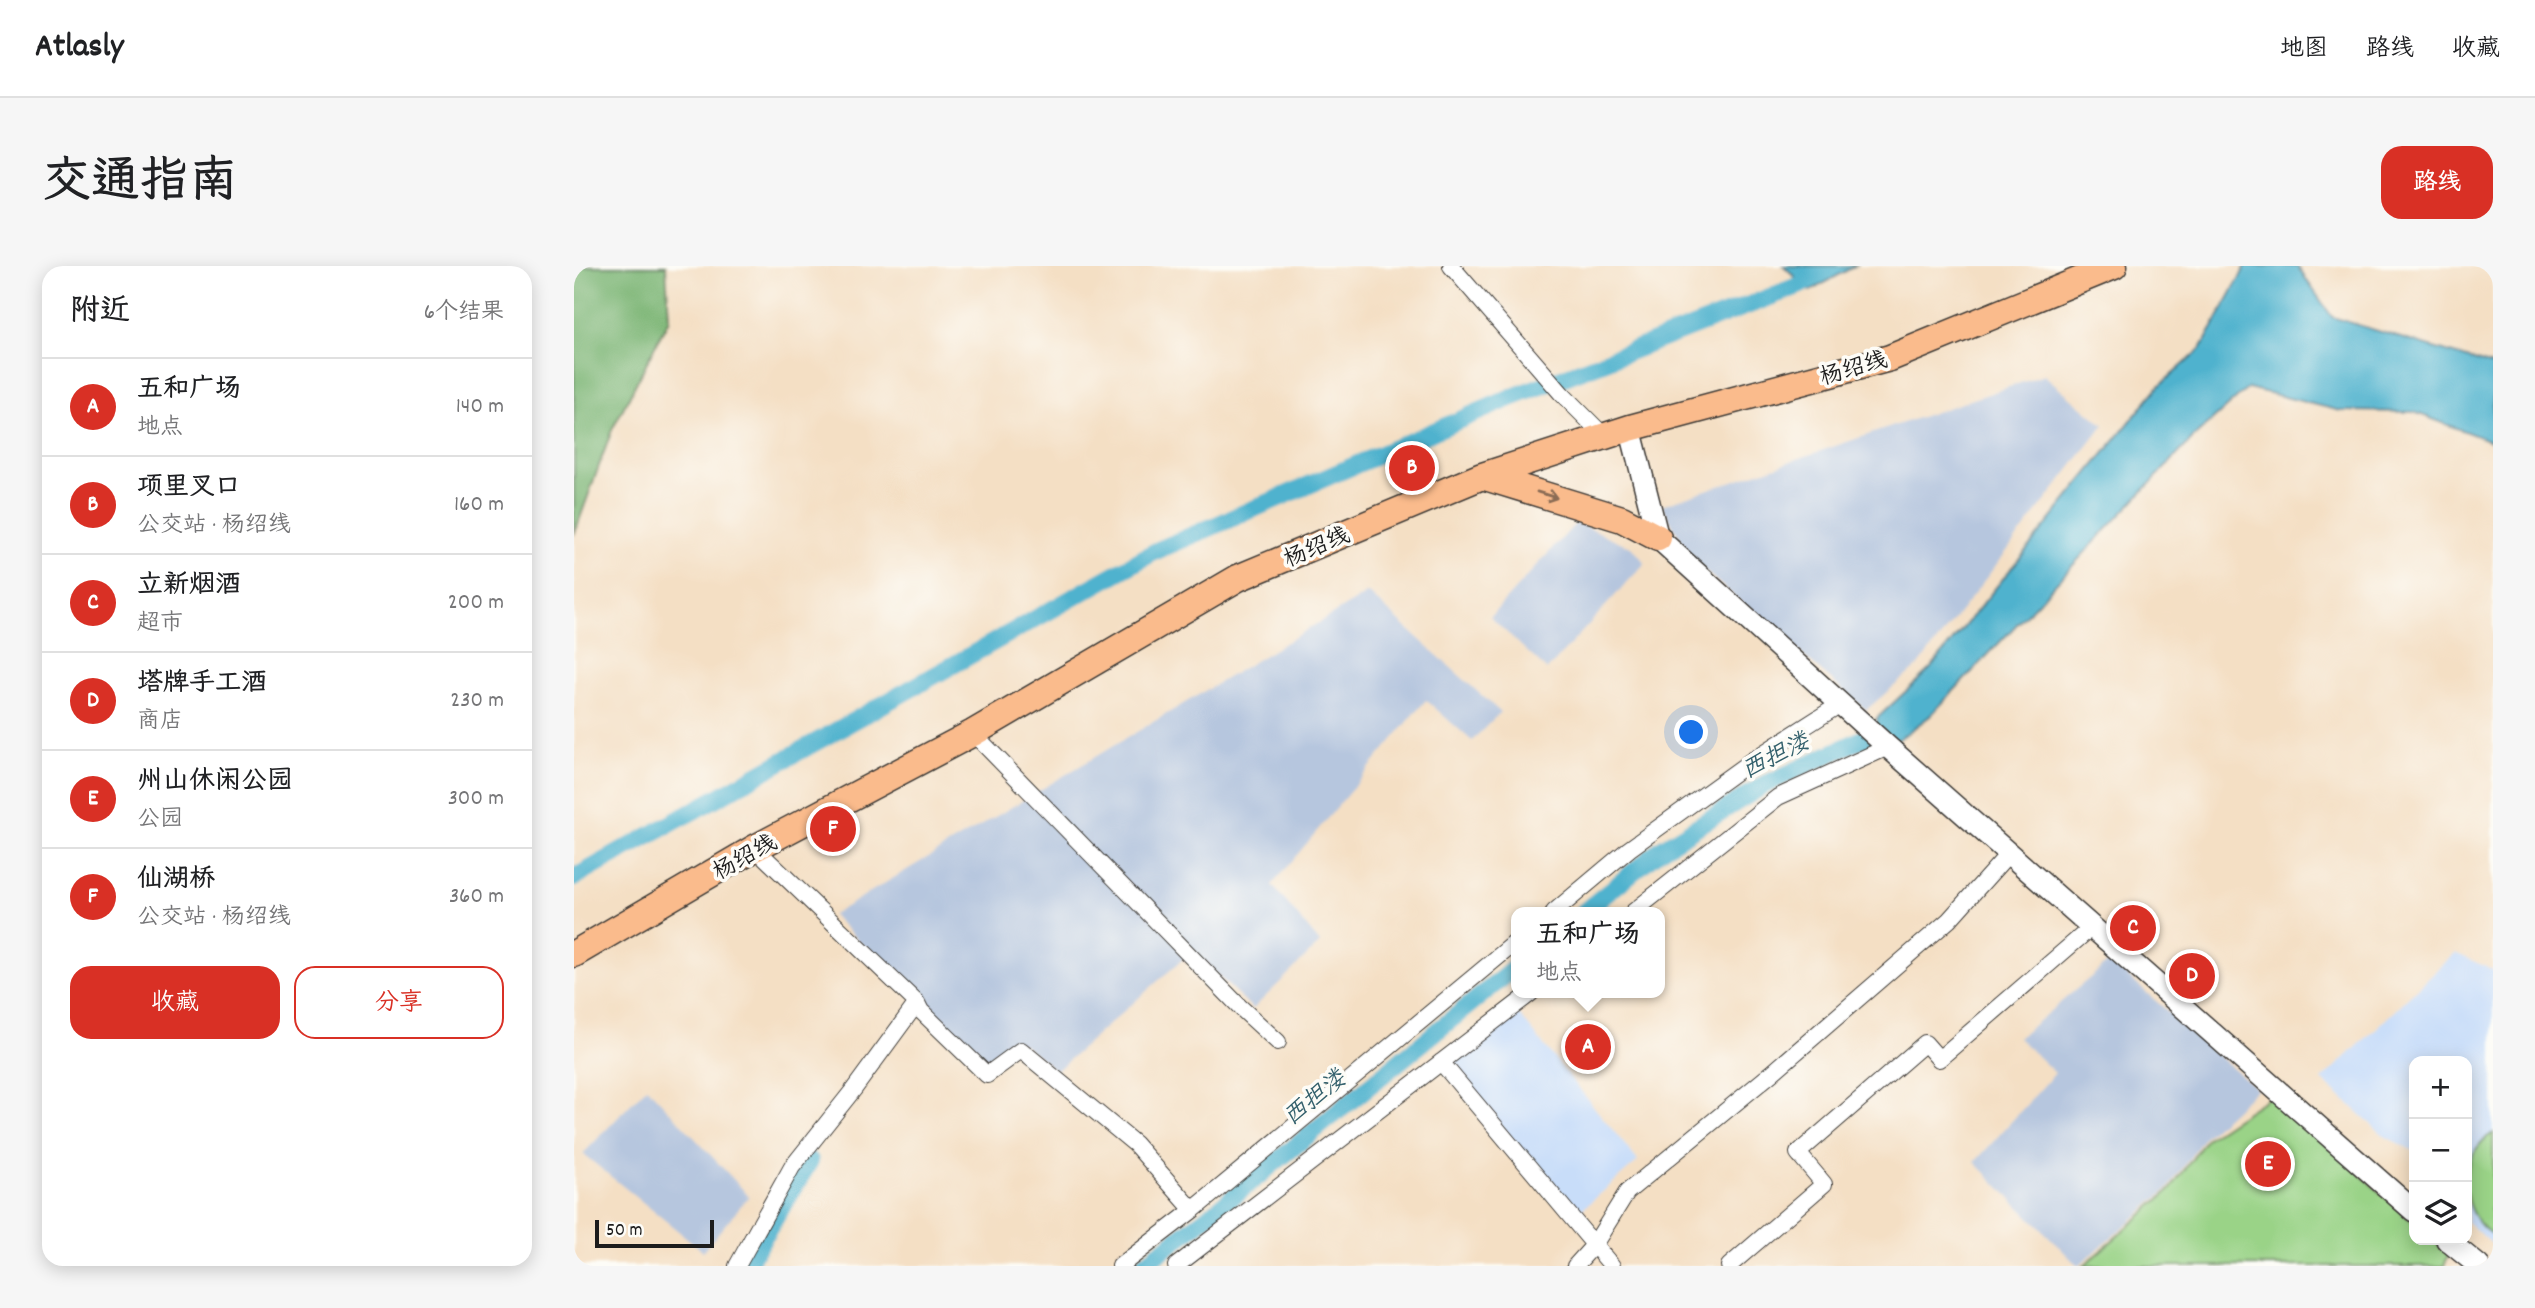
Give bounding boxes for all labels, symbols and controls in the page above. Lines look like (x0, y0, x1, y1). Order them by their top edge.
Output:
text: Atlasly (35, 25, 124, 72)
text: 地图 (2280, 33, 2328, 67)
text: 路线 (2366, 33, 2414, 67)
text: 收藏 (2452, 33, 2500, 67)
button: 路线 (2381, 146, 2493, 219)
text: 交通指南 (42, 150, 238, 220)
text: 附近 (70, 292, 130, 335)
text: 6个结果 (424, 297, 504, 330)
street label: 杨绍线 (1816, 345, 1892, 396)
text: 五和广场 (137, 372, 241, 409)
text: A (87, 391, 99, 424)
text: 140 m (456, 391, 504, 424)
text: 地点 (137, 412, 183, 445)
pin: B (1389, 442, 1435, 494)
text: 项里叉口 (137, 470, 241, 507)
text: B (88, 489, 98, 522)
text: 160 m (454, 489, 504, 522)
one-way arrow (1536, 490, 1558, 503)
text: 公交站 · 杨绍线 (137, 510, 291, 543)
street label: 杨绍线 (1279, 521, 1356, 578)
text: 立新烟酒 (137, 568, 241, 605)
text: C (87, 587, 99, 620)
text: 200 m (448, 587, 504, 620)
text: 超市 (137, 608, 183, 641)
text: 塔牌手工酒 (137, 666, 267, 703)
text: D (87, 685, 99, 718)
text: 230 m (450, 685, 504, 718)
text: 商店 (137, 706, 183, 739)
your location (1674, 715, 1708, 749)
water label: 西担溇 (1737, 725, 1818, 789)
text: 州山休闲公园 (137, 764, 293, 801)
text: E (88, 783, 98, 816)
text: 300 m (448, 783, 504, 816)
pin: F (810, 803, 856, 855)
text: 公园 (137, 804, 183, 837)
street label: 杨绍线 (708, 828, 784, 890)
text: 仙湖桥 (137, 862, 215, 899)
text: F (88, 881, 98, 914)
text: 360 m (449, 881, 504, 914)
text: 公交站 · 杨绍线 (137, 902, 291, 935)
pin: C (2110, 902, 2156, 954)
popup (1511, 907, 1665, 998)
text: 五和广场 (1536, 918, 1640, 955)
pin: D (2169, 950, 2215, 1002)
text: 地点 (1536, 958, 1582, 991)
button: 收藏 (70, 966, 280, 1039)
button: 分享 (294, 966, 504, 1039)
pin: A (1565, 1021, 1611, 1073)
map controls (2409, 1056, 2472, 1245)
button: + (2409, 1056, 2472, 1119)
water label: 西担溇 (1277, 1062, 1356, 1135)
button: − (2409, 1119, 2472, 1182)
pin: E (2245, 1138, 2291, 1190)
button: layers (2409, 1182, 2472, 1245)
scale bar (595, 1217, 714, 1249)
text: 50 m (606, 1218, 643, 1245)

